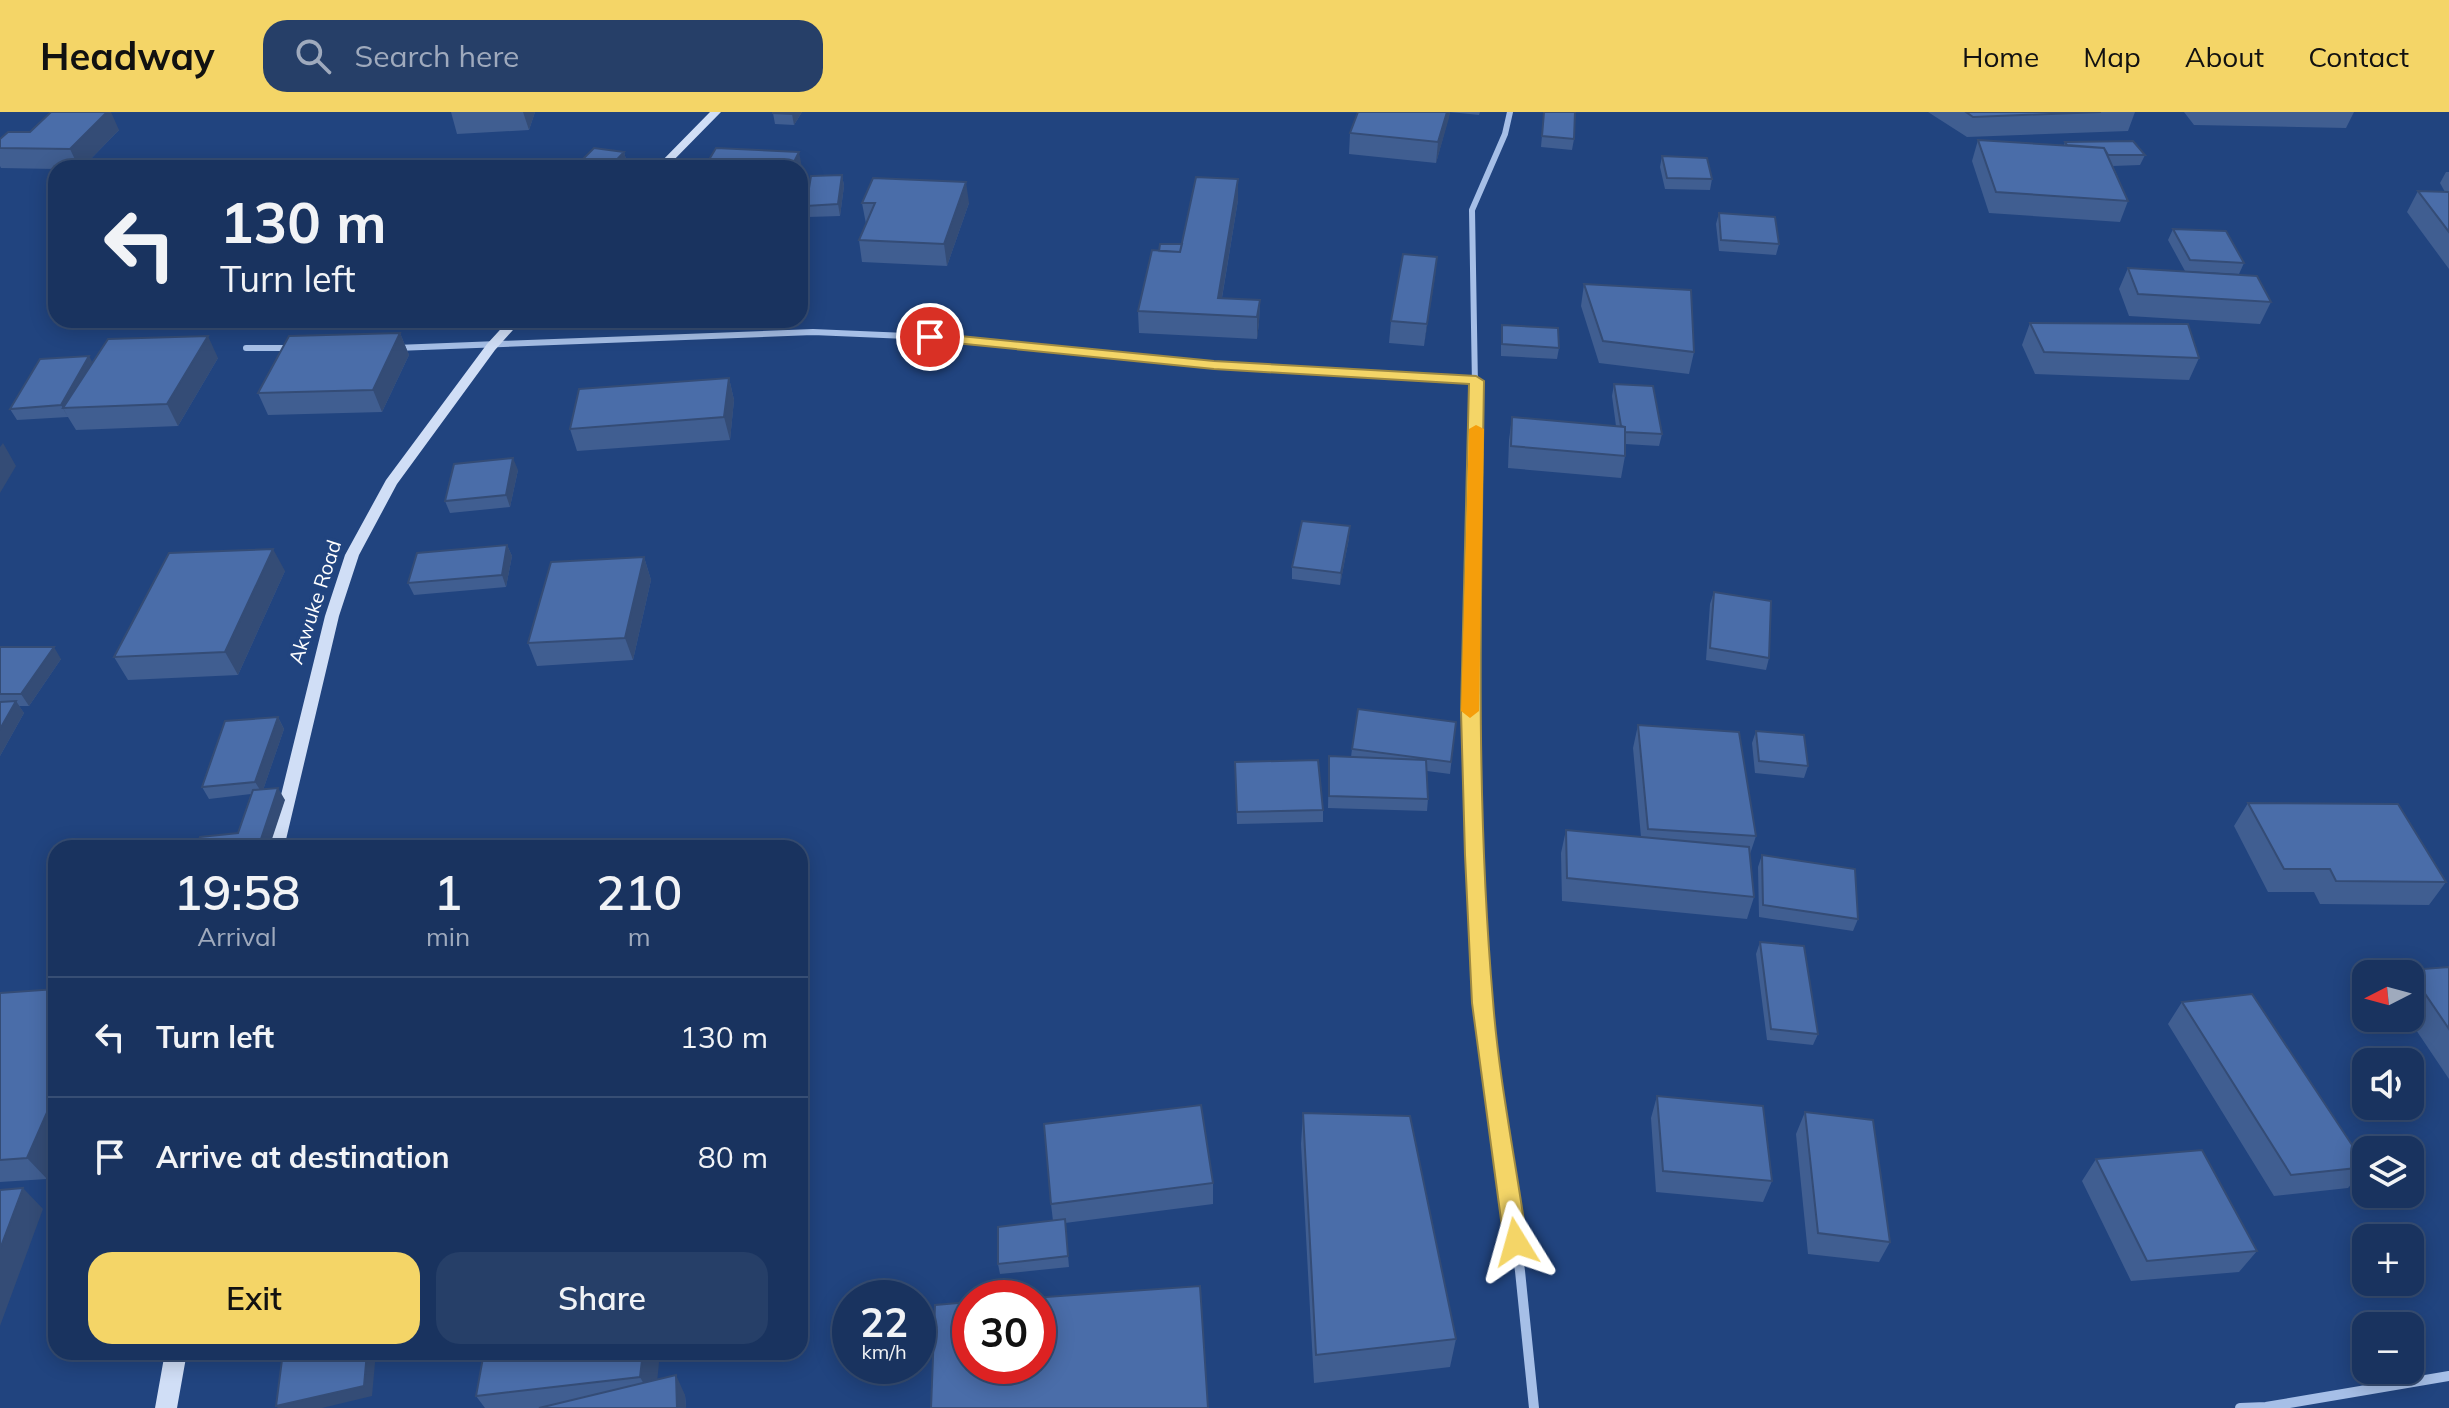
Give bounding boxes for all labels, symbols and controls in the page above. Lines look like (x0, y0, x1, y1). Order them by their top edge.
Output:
search box (263, 20, 823, 92)
text: Headway (40, 32, 215, 80)
icon: search (291, 34, 335, 78)
text: Search here (355, 37, 519, 75)
text: Home (1962, 39, 2039, 74)
text: Map (2083, 39, 2141, 74)
text: About (2185, 39, 2264, 74)
text: Contact (2308, 39, 2409, 74)
text: 130 m (220, 187, 387, 257)
icon: left (88, 192, 192, 296)
text: Turn left (220, 256, 356, 301)
pin (896, 303, 964, 371)
icon: arrive (908, 315, 952, 359)
street label: Akwuke Road (283, 537, 346, 667)
text: 19:58 (174, 862, 300, 922)
text: 1 (434, 862, 462, 922)
text: 210 (596, 862, 682, 922)
text: Arrival (197, 920, 277, 953)
text: min (426, 920, 470, 953)
text: m (628, 920, 651, 953)
north arrow (2352, 960, 2424, 1032)
map controls (2352, 960, 2424, 1384)
icon: left (88, 1015, 132, 1059)
text: Turn left (156, 1018, 274, 1056)
text: 130 m (680, 1018, 768, 1056)
button: sound (2352, 1048, 2424, 1120)
icon: arrive (88, 1135, 132, 1179)
button: layers (2352, 1136, 2424, 1208)
text: Arrive at destination (156, 1138, 450, 1176)
text: 80 m (698, 1138, 768, 1176)
position arrow (1474, 1200, 1558, 1284)
button: + (2352, 1224, 2424, 1296)
button: Exit (88, 1252, 420, 1344)
button: Share (436, 1252, 768, 1344)
speed limit sign: 30 (952, 1280, 1056, 1384)
text: 22 (860, 1297, 908, 1347)
button: − (2352, 1312, 2424, 1384)
text: km/h (861, 1339, 907, 1364)

